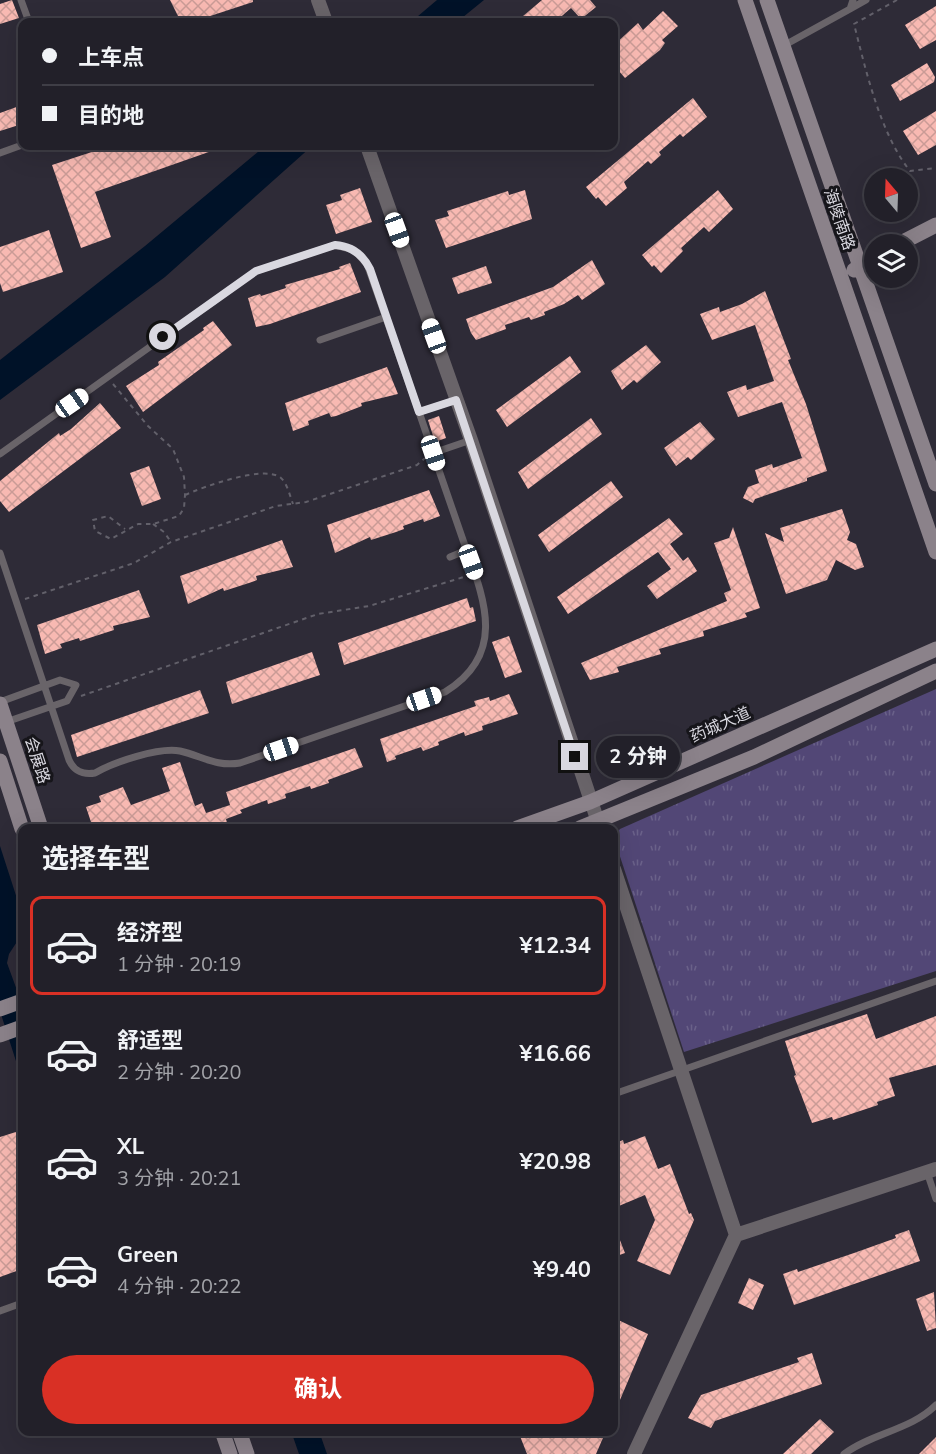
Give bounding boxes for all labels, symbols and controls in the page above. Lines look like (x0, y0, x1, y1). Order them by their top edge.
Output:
text: 上车点 (78, 43, 144, 73)
text: 目的地 (78, 101, 144, 131)
north arrow (864, 168, 918, 222)
map controls (864, 168, 918, 288)
street label: 海陵南路 (818, 185, 860, 253)
car (382, 210, 412, 250)
button: layers (864, 234, 918, 288)
car (419, 316, 449, 356)
route start (149, 323, 176, 350)
car (52, 385, 92, 421)
car (419, 433, 447, 473)
car (456, 542, 486, 582)
car (404, 685, 444, 713)
street label: 药城大道 (687, 702, 754, 748)
street label: 会展路 (19, 734, 55, 787)
car (261, 735, 301, 763)
callout: 2 分钟 (596, 736, 680, 778)
route end (561, 743, 588, 770)
text: 2 分钟 (609, 743, 667, 770)
text: 选择车型 (42, 841, 150, 878)
text: 经济型 (117, 918, 183, 948)
icon: car (45, 919, 99, 973)
text: ¥12.34 (520, 931, 591, 961)
text: 1 分钟 · 20:19 (117, 951, 242, 978)
text: 舒适型 (117, 1026, 183, 1056)
icon: car (45, 1027, 99, 1081)
text: ¥16.66 (520, 1039, 591, 1069)
text: 2 分钟 · 20:20 (117, 1059, 242, 1086)
text: XL (117, 1132, 144, 1162)
icon: car (45, 1135, 99, 1189)
text: ¥20.98 (520, 1147, 591, 1177)
text: 3 分钟 · 20:21 (117, 1165, 242, 1192)
text: Green (117, 1240, 178, 1270)
icon: car (45, 1243, 99, 1297)
text: ¥9.40 (533, 1255, 591, 1285)
text: 4 分钟 · 20:22 (117, 1273, 242, 1300)
button: 确认 (42, 1355, 594, 1424)

